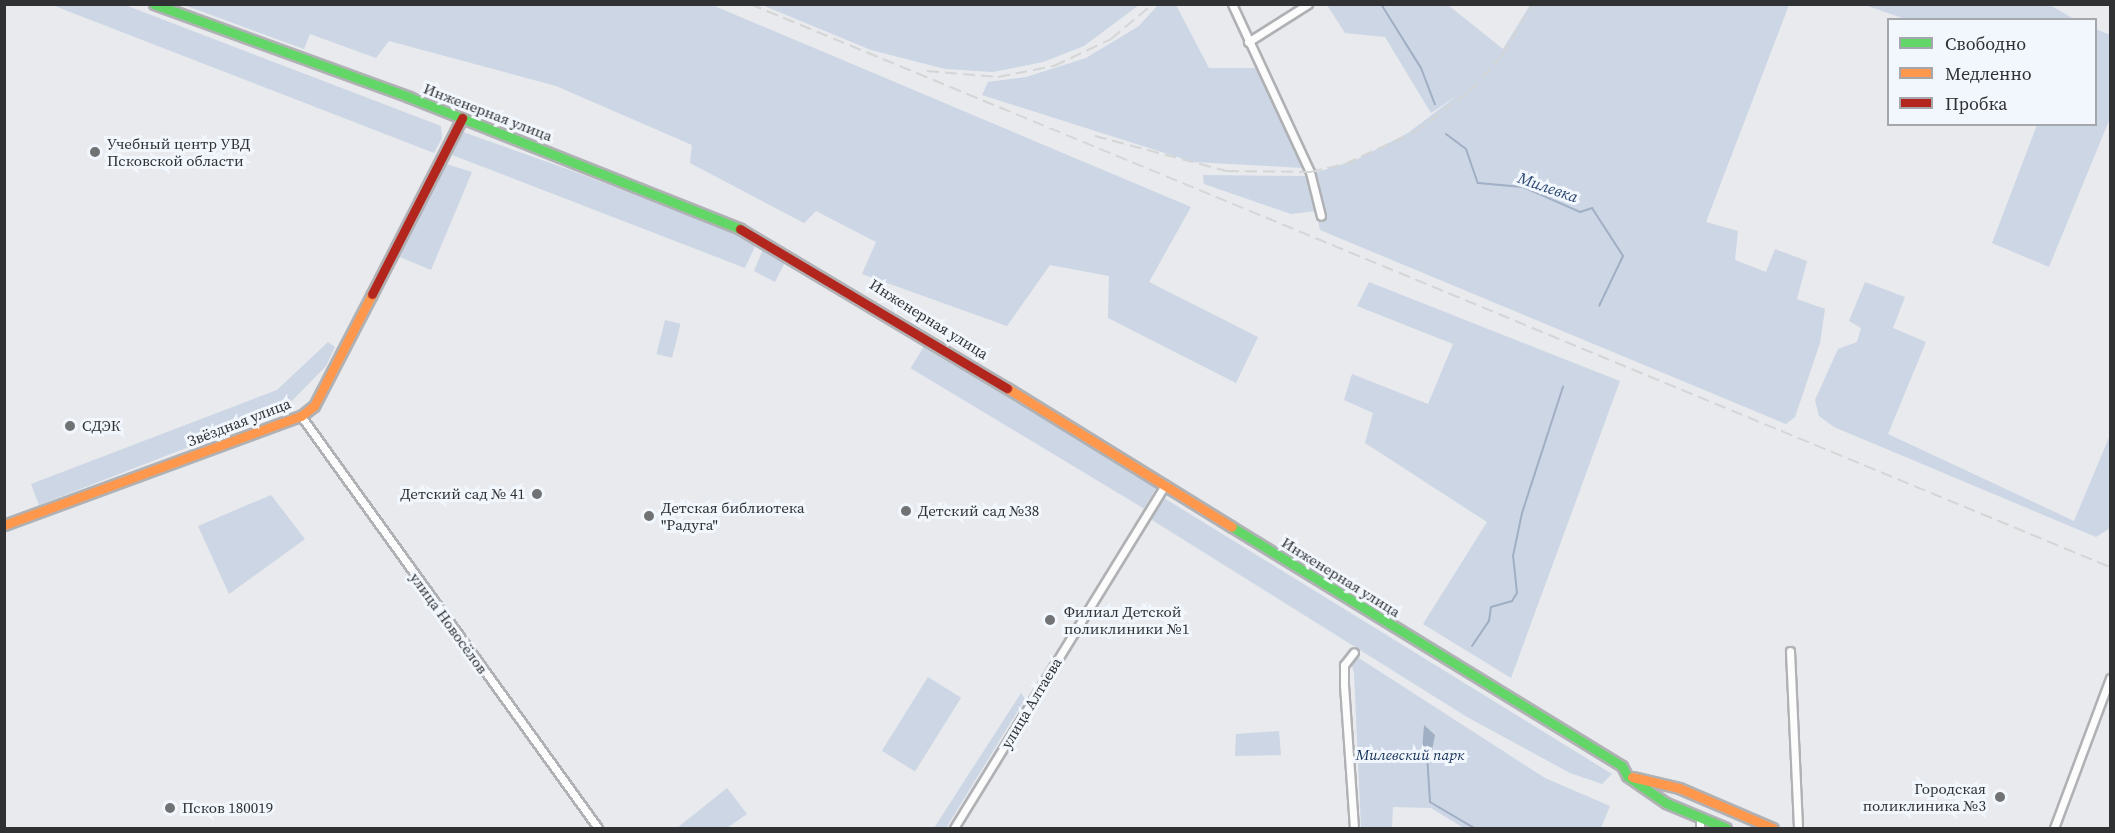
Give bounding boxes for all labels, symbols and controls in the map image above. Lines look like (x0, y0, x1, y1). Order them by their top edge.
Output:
legend (1887, 18, 2097, 126)
text: Свободно (1945, 31, 2026, 56)
text: Медленно (1945, 61, 2032, 86)
street label: Инженерная улица (421, 79, 555, 145)
text: Пробка (1945, 91, 2007, 116)
place label: Учебный центр УВД Псковской области (107, 134, 250, 169)
marker: Учебный центр УВД Псковской области (88, 145, 102, 159)
water label: Милевка (1515, 168, 1581, 206)
street label: Инженерная улица (866, 275, 992, 363)
street label: Звёздная улица (185, 394, 293, 450)
place label: СДЭК (82, 417, 120, 435)
marker: СДЭК (63, 419, 77, 433)
place label: Детский сад № 41 (400, 485, 525, 503)
marker: Детский сад № 41 (530, 487, 544, 501)
place label: Детская библиотека "Радуга" (661, 498, 805, 533)
place label: Детский сад №38 (918, 502, 1039, 520)
marker: Детский сад №38 (899, 504, 913, 518)
marker: Детская библиотека "Радуга" (642, 509, 656, 523)
street label: Инженерная улица (1278, 533, 1404, 621)
street label: улица Новосёлов (406, 569, 492, 677)
place label: Филиал Детской поликлиники №1 (1064, 602, 1189, 637)
marker: Филиал Детской поликлиники №1 (1041, 611, 1059, 629)
street label: улица Алтаева (997, 654, 1065, 752)
park label: Милевский парк (1356, 746, 1464, 764)
place label: Городская поликлиника №3 (1863, 779, 1986, 814)
marker: Городская поликлиника №3 (1991, 788, 2009, 806)
place label: Псков 180019 (182, 799, 273, 817)
marker: Псков 180019 (163, 801, 177, 815)

